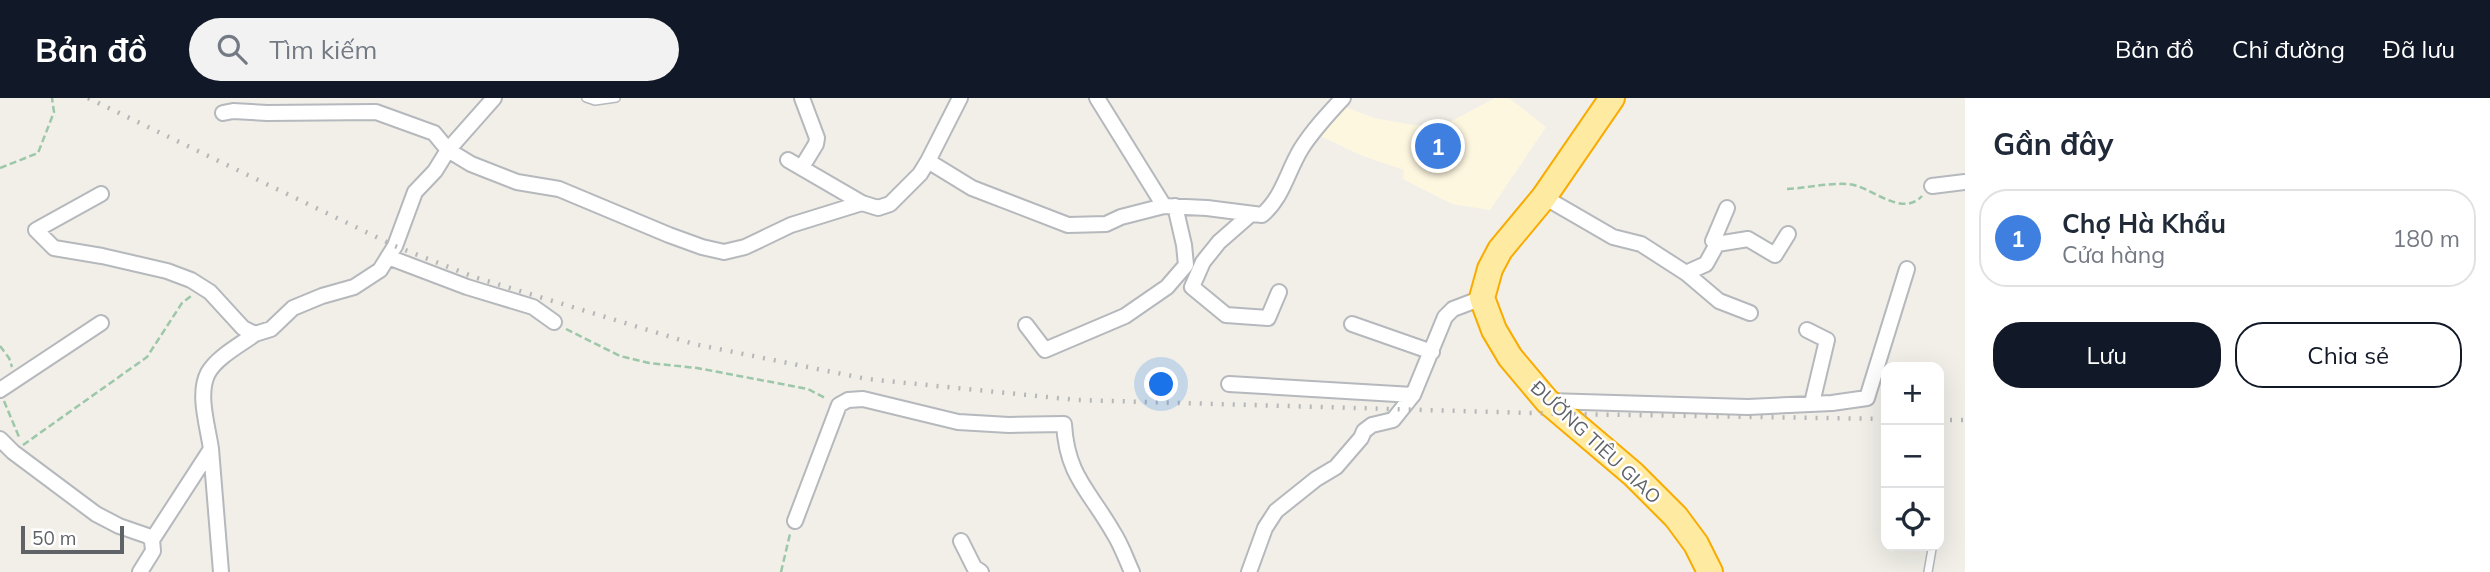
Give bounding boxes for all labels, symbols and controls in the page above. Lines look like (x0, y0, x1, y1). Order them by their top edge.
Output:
search box (189, 18, 679, 81)
text: Bản đồ (35, 29, 147, 70)
icon: search (213, 30, 251, 68)
text: Tìm kiếm (269, 33, 377, 66)
text: Bản đồ (2115, 34, 2194, 64)
text: Chỉ đường (2232, 34, 2345, 64)
text: Đã lưu (2383, 34, 2455, 64)
pin: 1 (1415, 120, 1461, 172)
text: Gần đây (1993, 125, 2114, 163)
text: Chợ Hà Khẩu (2062, 207, 2226, 240)
text: 1 (2011, 224, 2025, 253)
text: 180 m (2392, 224, 2460, 253)
text: Cửa hàng (2062, 240, 2165, 269)
button: Lưu (1993, 322, 2221, 388)
button: Chia sẻ (2235, 322, 2462, 388)
map controls (1881, 362, 1944, 551)
button: + (1881, 362, 1944, 425)
your location (1144, 367, 1178, 401)
street label: ĐƯỜNG TIÊU GIAO (1526, 375, 1666, 509)
button: − (1881, 425, 1944, 488)
button: locate (1881, 488, 1944, 551)
scale bar (21, 523, 124, 555)
text: 50 m (32, 526, 76, 550)

